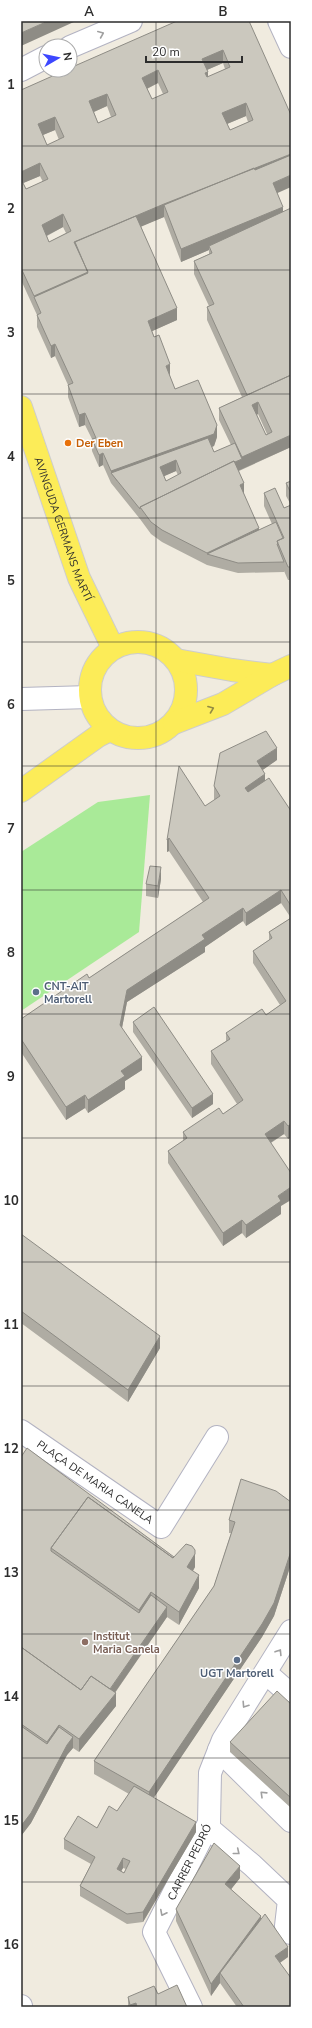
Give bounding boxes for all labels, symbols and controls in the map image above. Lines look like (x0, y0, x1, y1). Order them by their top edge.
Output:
text: A (84, 3, 94, 21)
text: B (219, 3, 228, 21)
one-way arrow (96, 31, 104, 39)
north arrow (38, 38, 78, 78)
scale bar (146, 38, 242, 64)
text: 20 m (152, 44, 180, 60)
text: N (59, 51, 75, 62)
text: 1 (7, 76, 15, 94)
text: 2 (7, 200, 15, 218)
text: 3 (7, 324, 15, 342)
place label: Der Eben (76, 436, 123, 451)
marker: Der Eben (63, 438, 73, 448)
text: 4 (7, 448, 15, 466)
street label: AVINGUDA GERMANS MARTÍ (31, 455, 98, 604)
text: 5 (7, 572, 15, 590)
text: 6 (7, 696, 15, 714)
one-way arrow (207, 705, 214, 713)
text: 7 (7, 820, 15, 838)
text: 8 (7, 944, 15, 962)
place label: CNT-AIT Martorell (44, 979, 92, 1007)
marker: CNT-AIT Martorell (31, 987, 41, 997)
text: 9 (7, 1068, 15, 1086)
text: 10 (3, 1192, 19, 1210)
text: 11 (3, 1316, 19, 1334)
street label: PLAÇA DE MARIA CANELA (34, 1437, 156, 1527)
text: 12 (3, 1440, 19, 1458)
text: 13 (3, 1564, 19, 1582)
place label: Institut Maria Canela (93, 1629, 160, 1657)
marker: Institut Maria Canela (80, 1637, 90, 1647)
one-way arrow (275, 1649, 282, 1656)
marker: UGT Martorell (232, 1655, 242, 1665)
place label: UGT Martorell (200, 1666, 274, 1681)
text: 14 (3, 1688, 19, 1706)
one-way arrow (243, 1701, 250, 1708)
one-way arrow (260, 1791, 268, 1799)
text: 15 (3, 1812, 19, 1830)
street label: CARRER PEDRÓ (164, 1821, 215, 1903)
one-way arrow (232, 1847, 240, 1854)
one-way arrow (160, 1909, 168, 1916)
text: 16 (3, 1936, 19, 1954)

